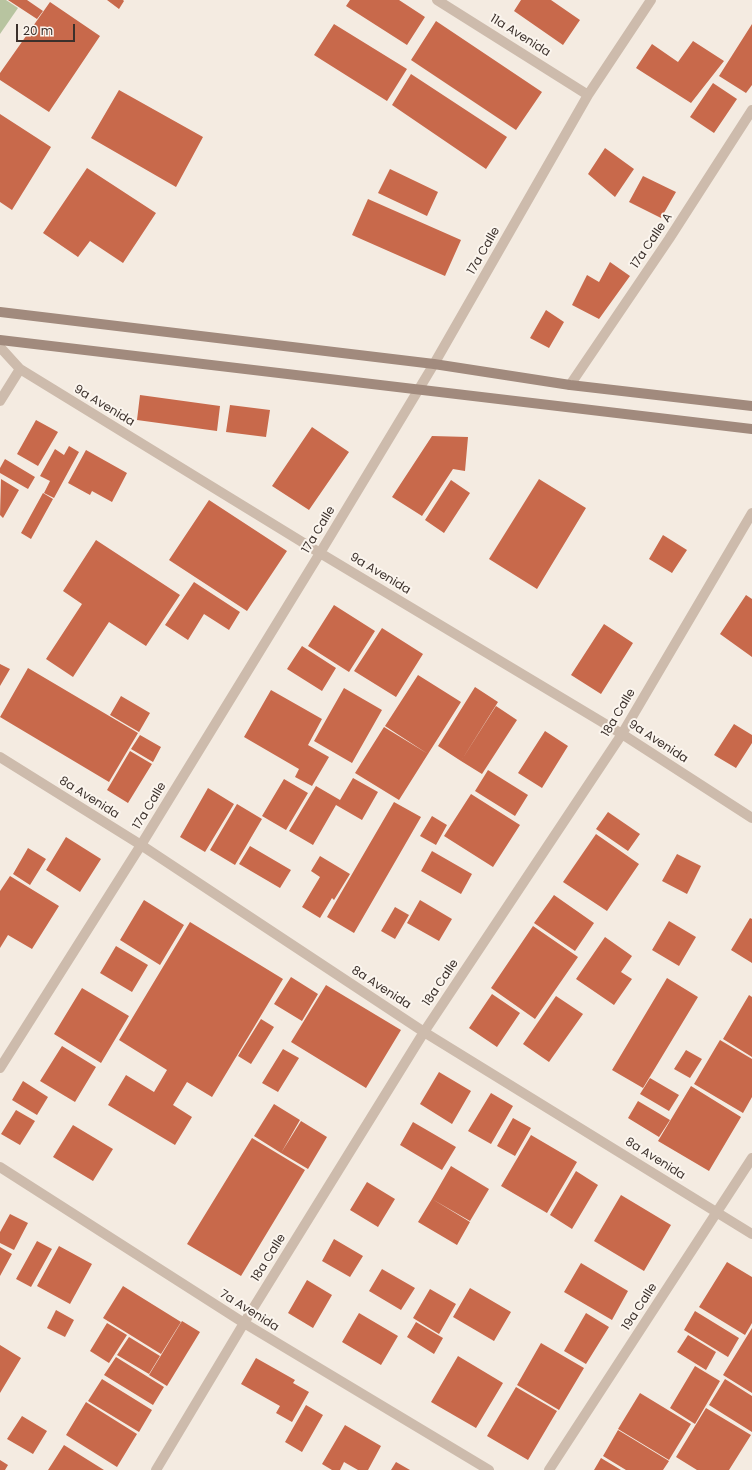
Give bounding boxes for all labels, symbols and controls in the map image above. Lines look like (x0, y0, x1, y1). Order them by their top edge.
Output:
street label: 11a Avenida (487, 12, 553, 60)
scale bar (18, 16, 77, 42)
text: 20 m (23, 22, 53, 39)
street label: 17a Calle A (628, 211, 676, 271)
street label: 17a Calle (465, 225, 503, 277)
street label: 9a Avenida (71, 382, 137, 430)
street label: 17a Calle (299, 504, 339, 556)
street label: 9a Avenida (347, 550, 413, 598)
street label: 18a Calle (599, 686, 639, 740)
street label: 9a Avenida (626, 717, 690, 767)
street label: 8a Avenida (56, 774, 122, 822)
street label: 17a Calle (130, 780, 170, 832)
street label: 18a Calle (420, 957, 462, 1009)
street label: 8a Avenida (349, 963, 413, 1013)
street label: 8a Avenida (622, 1135, 688, 1183)
street label: 18a Calle (249, 1232, 289, 1284)
street label: 19a Calle (619, 1281, 661, 1333)
street label: 7a Avenida (217, 1287, 281, 1335)

